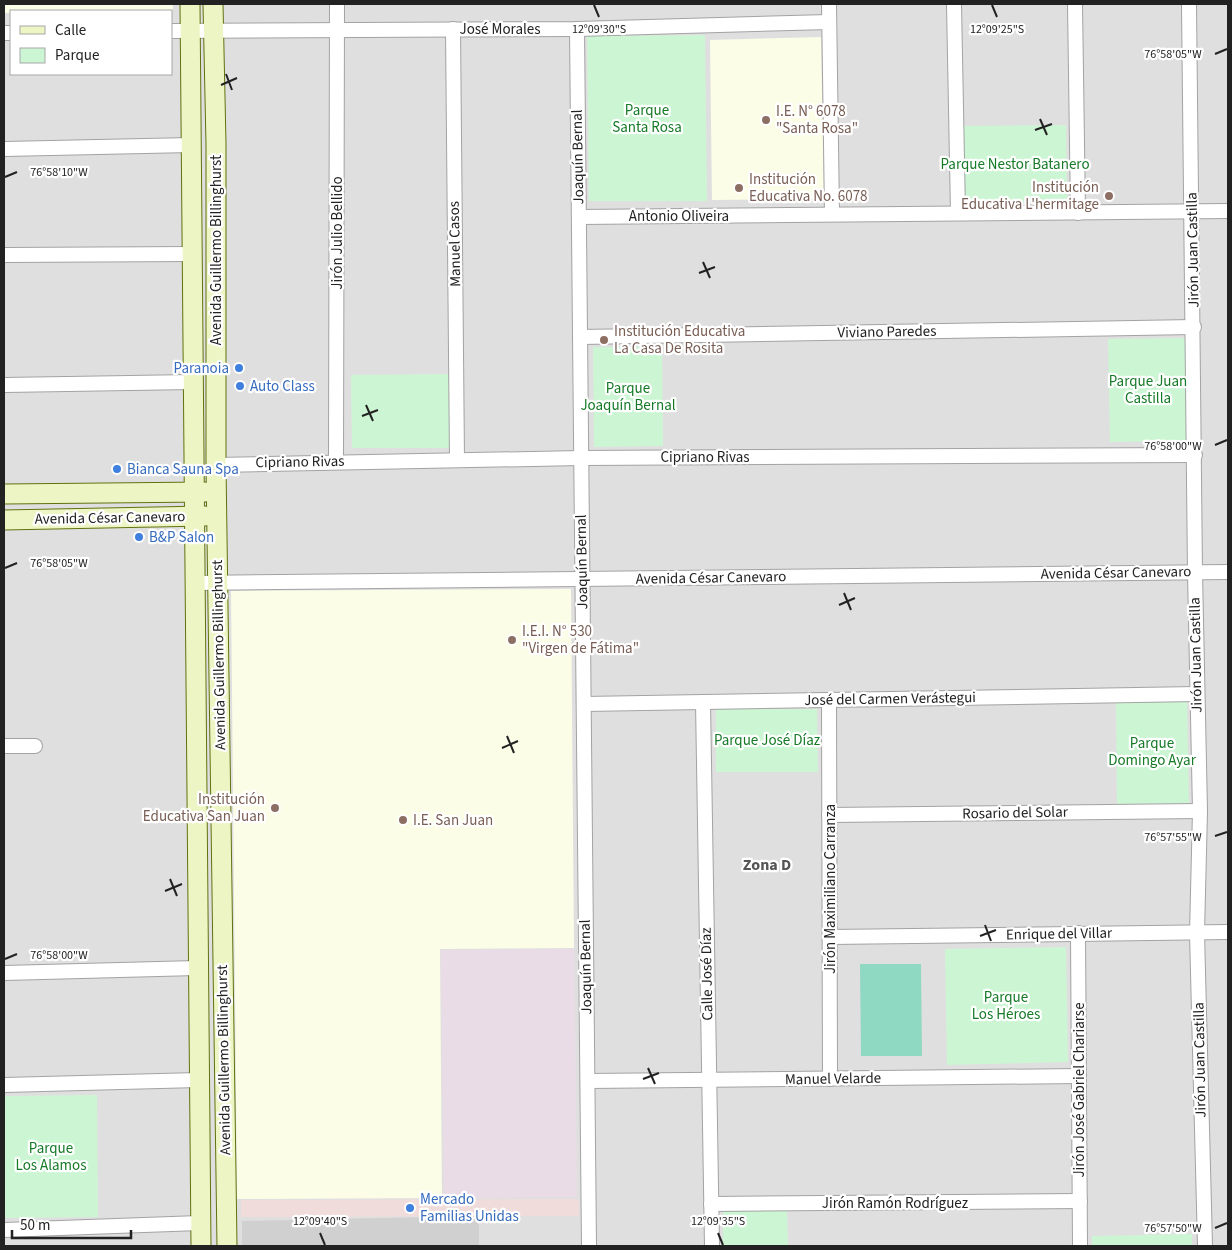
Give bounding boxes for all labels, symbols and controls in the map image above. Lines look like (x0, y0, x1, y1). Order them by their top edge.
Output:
legend (10, 10, 172, 75)
street label: José Morales (459, 19, 541, 40)
text: Calle (55, 20, 86, 41)
text: 12°09'30"S (572, 21, 626, 38)
text: 12°09'25"S (970, 21, 1024, 38)
text: Parque (55, 45, 99, 66)
text: 76°58'05"W (1144, 46, 1202, 63)
park label: Parque Santa Rosa (612, 100, 682, 138)
place label: I.E. N° 6078 "Santa Rosa" (776, 101, 858, 139)
street label: Joaquín Bernal (567, 109, 589, 205)
marker: I.E. N° 6078 "Santa Rosa" (760, 114, 772, 126)
park label: Parque Nestor Batanero (940, 154, 1090, 175)
street label: Avenida Guillermo Billinghurst (206, 155, 227, 345)
text: 76°58'10"W (30, 164, 88, 181)
place label: Institución Educativa No. 6078 (749, 169, 868, 207)
street label: Jirón Julio Bellido (327, 176, 348, 290)
place label: Institución Educativa L'hermitage (961, 177, 1099, 215)
marker: Institución Educativa No. 6078 (733, 182, 745, 194)
marker: Institución Educativa L'hermitage (1103, 190, 1115, 202)
street label: Jirón Juan Castilla (1181, 192, 1205, 308)
street label: Manuel Casos (444, 201, 466, 287)
street label: Antonio Oliveira (629, 206, 729, 227)
place label: Institución Educativa La Casa De Rosita (614, 321, 745, 359)
street label: Viviano Paredes (837, 321, 937, 343)
marker: Institución Educativa La Casa De Rosita (598, 334, 610, 346)
place label: Paranoia (174, 358, 229, 379)
marker: Paranoia (233, 362, 245, 374)
park label: Parque Juan Castilla (1109, 371, 1187, 409)
place label: Auto Class (250, 376, 315, 397)
park label: Parque Joaquín Bernal (580, 378, 676, 416)
marker: Auto Class (234, 380, 246, 392)
text: 76°58'00"W (1144, 438, 1202, 455)
street label: Cipriano Rivas (660, 447, 750, 468)
street label: Cipriano Rivas (255, 451, 345, 473)
place label: Bianca Sauna Spa (127, 459, 239, 480)
marker: Bianca Sauna Spa (111, 463, 123, 475)
street label: Avenida César Canevaro (35, 506, 185, 530)
street label: Joaquín Bernal (571, 514, 593, 610)
place label: B&P Salon (149, 527, 214, 548)
marker: B&P Salon (133, 531, 145, 543)
text: 76°58'05"W (30, 555, 88, 572)
street label: Avenida Guillermo Billinghurst (207, 560, 231, 750)
street label: Avenida César Canevaro (1041, 561, 1191, 585)
street label: Avenida César Canevaro (636, 566, 786, 590)
street label: Jirón Juan Castilla (1184, 597, 1208, 713)
place label: I.E.I. N° 530 "Virgen de Fátima" (522, 621, 639, 659)
marker: I.E.I. N° 530 "Virgen de Fátima" (506, 634, 518, 646)
street label: José del Carmen Verástegui (804, 687, 976, 711)
park label: Parque José Díaz (714, 730, 820, 751)
park label: Parque Domingo Ayar (1108, 733, 1197, 771)
place label: Institución Educativa San Juan (143, 789, 265, 827)
marker: Institución Educativa San Juan (269, 802, 281, 814)
street label: Rosario del Solar (962, 802, 1069, 824)
street label: Jirón Maximiliano Carranza (820, 804, 841, 974)
place label: I.E. San Juan (413, 810, 493, 831)
marker: I.E. San Juan (397, 814, 409, 826)
text: 76°57'55"W (1144, 829, 1202, 846)
district label: Zona D (743, 854, 791, 876)
street label: Joaquín Bernal (575, 919, 597, 1015)
street label: Enrique del Villar (1006, 923, 1113, 945)
street label: Calle José Díaz (696, 927, 718, 1021)
text: 76°58'00"W (30, 947, 88, 964)
street label: Avenida Guillermo Billinghurst (212, 965, 236, 1155)
park label: Parque Los Héroes (972, 987, 1040, 1025)
street label: Jirón José Gabriel Chariarse (1069, 1002, 1090, 1178)
street label: Jirón Juan Castilla (1188, 1002, 1212, 1118)
street label: Manuel Velarde (785, 1068, 881, 1090)
park label: Parque Los Alamos (16, 1138, 86, 1176)
place label: Mercado Familias Unidas (420, 1189, 519, 1227)
street label: Jirón Ramón Rodríguez (822, 1193, 968, 1214)
marker: Mercado Familias Unidas (404, 1202, 416, 1214)
scale bar (12, 1208, 131, 1240)
text: 12°09'40"S (293, 1213, 347, 1230)
text: 12°09'35"S (691, 1213, 745, 1230)
text: 50 m (20, 1215, 50, 1236)
text: 76°57'50"W (1144, 1220, 1202, 1237)

